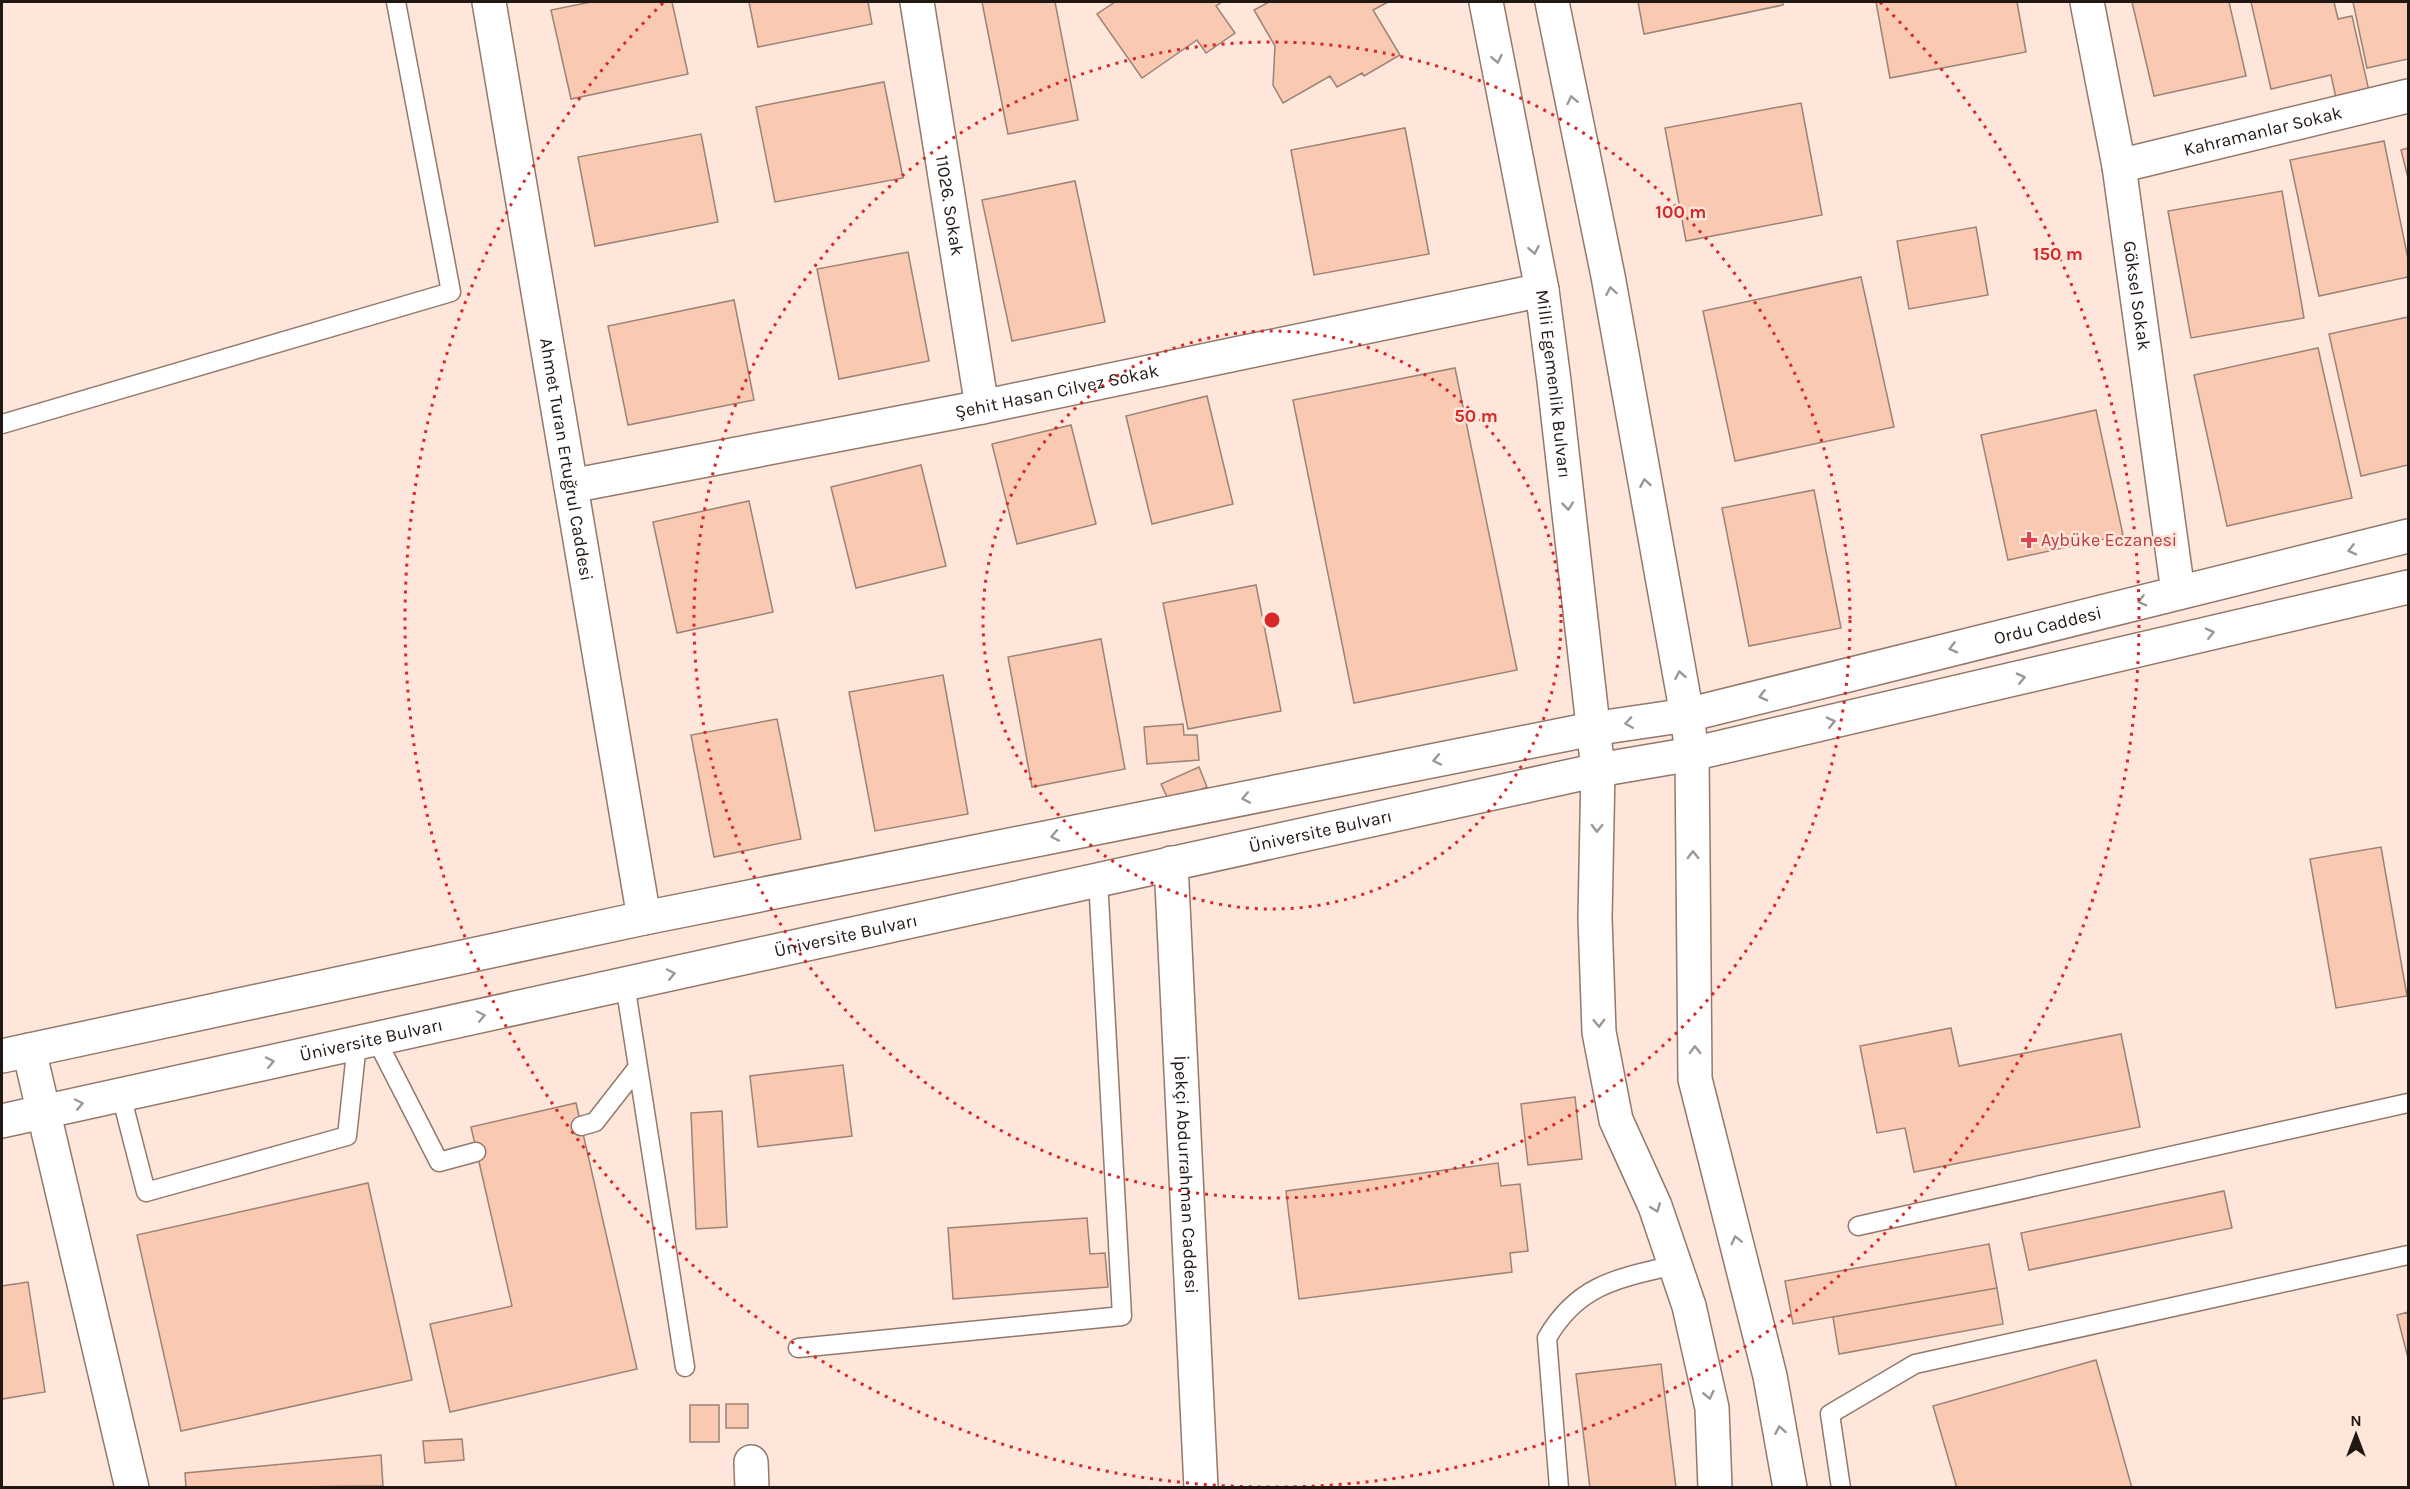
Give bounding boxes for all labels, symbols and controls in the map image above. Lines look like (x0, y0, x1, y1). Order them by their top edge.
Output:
one-way arrow (1491, 54, 1503, 64)
one-way arrow (1566, 96, 1579, 106)
street label: Kahramanlar Sokak (2181, 101, 2344, 161)
street label: 11026. Sokak (931, 153, 969, 257)
text: 100 m (1656, 201, 1706, 223)
street label: Göksel Sokak (2118, 239, 2155, 352)
text: 150 m (2033, 243, 2083, 265)
one-way arrow (1527, 245, 1540, 255)
one-way arrow (1605, 287, 1618, 297)
street label: Milli Egemenlik Bulvarı (1531, 288, 1576, 479)
street label: Ahmet Turan Ertuğrul Caddesi (535, 336, 598, 583)
street label: Şehit Hasan Cilvez Sokak (953, 359, 1161, 423)
text: 50 m (1454, 405, 1498, 427)
one-way arrow (1640, 479, 1652, 488)
one-way arrow (1561, 502, 1574, 511)
place label: Aybüke Eczanesi (2041, 529, 2177, 551)
marker: Aybüke Eczanesi (2022, 533, 2036, 547)
one-way arrow (2347, 542, 2357, 555)
one-way arrow (2137, 593, 2147, 606)
street label: Ordu Caddesi (1991, 601, 2104, 649)
centre of rings (1262, 610, 1282, 630)
one-way arrow (2205, 628, 2215, 641)
one-way arrow (1948, 641, 1958, 654)
one-way arrow (1674, 671, 1686, 680)
one-way arrow (2015, 672, 2025, 685)
one-way arrow (1759, 688, 1769, 701)
one-way arrow (1825, 716, 1835, 729)
one-way arrow (1624, 717, 1633, 729)
one-way arrow (1433, 753, 1443, 766)
one-way arrow (1241, 791, 1251, 804)
street label: Üniversite Bulvarı (1247, 805, 1394, 857)
one-way arrow (1590, 824, 1603, 833)
one-way arrow (1050, 829, 1060, 842)
one-way arrow (1687, 851, 1699, 860)
street label: Üniversite Bulvarı (772, 909, 919, 962)
one-way arrow (666, 969, 676, 982)
one-way arrow (475, 1010, 485, 1023)
street label: Üniversite Bulvarı (298, 1013, 445, 1066)
one-way arrow (1592, 1019, 1605, 1028)
one-way arrow (1689, 1046, 1701, 1055)
street label: İpekçi Abdurrahman Caddesi (1169, 1055, 1203, 1294)
one-way arrow (264, 1056, 274, 1069)
one-way arrow (74, 1098, 84, 1111)
one-way arrow (1648, 1202, 1661, 1213)
one-way arrow (1730, 1235, 1743, 1245)
one-way arrow (1702, 1390, 1715, 1400)
north arrow (2326, 1405, 2386, 1465)
text: N (2350, 1411, 2362, 1430)
one-way arrow (1774, 1425, 1787, 1435)

